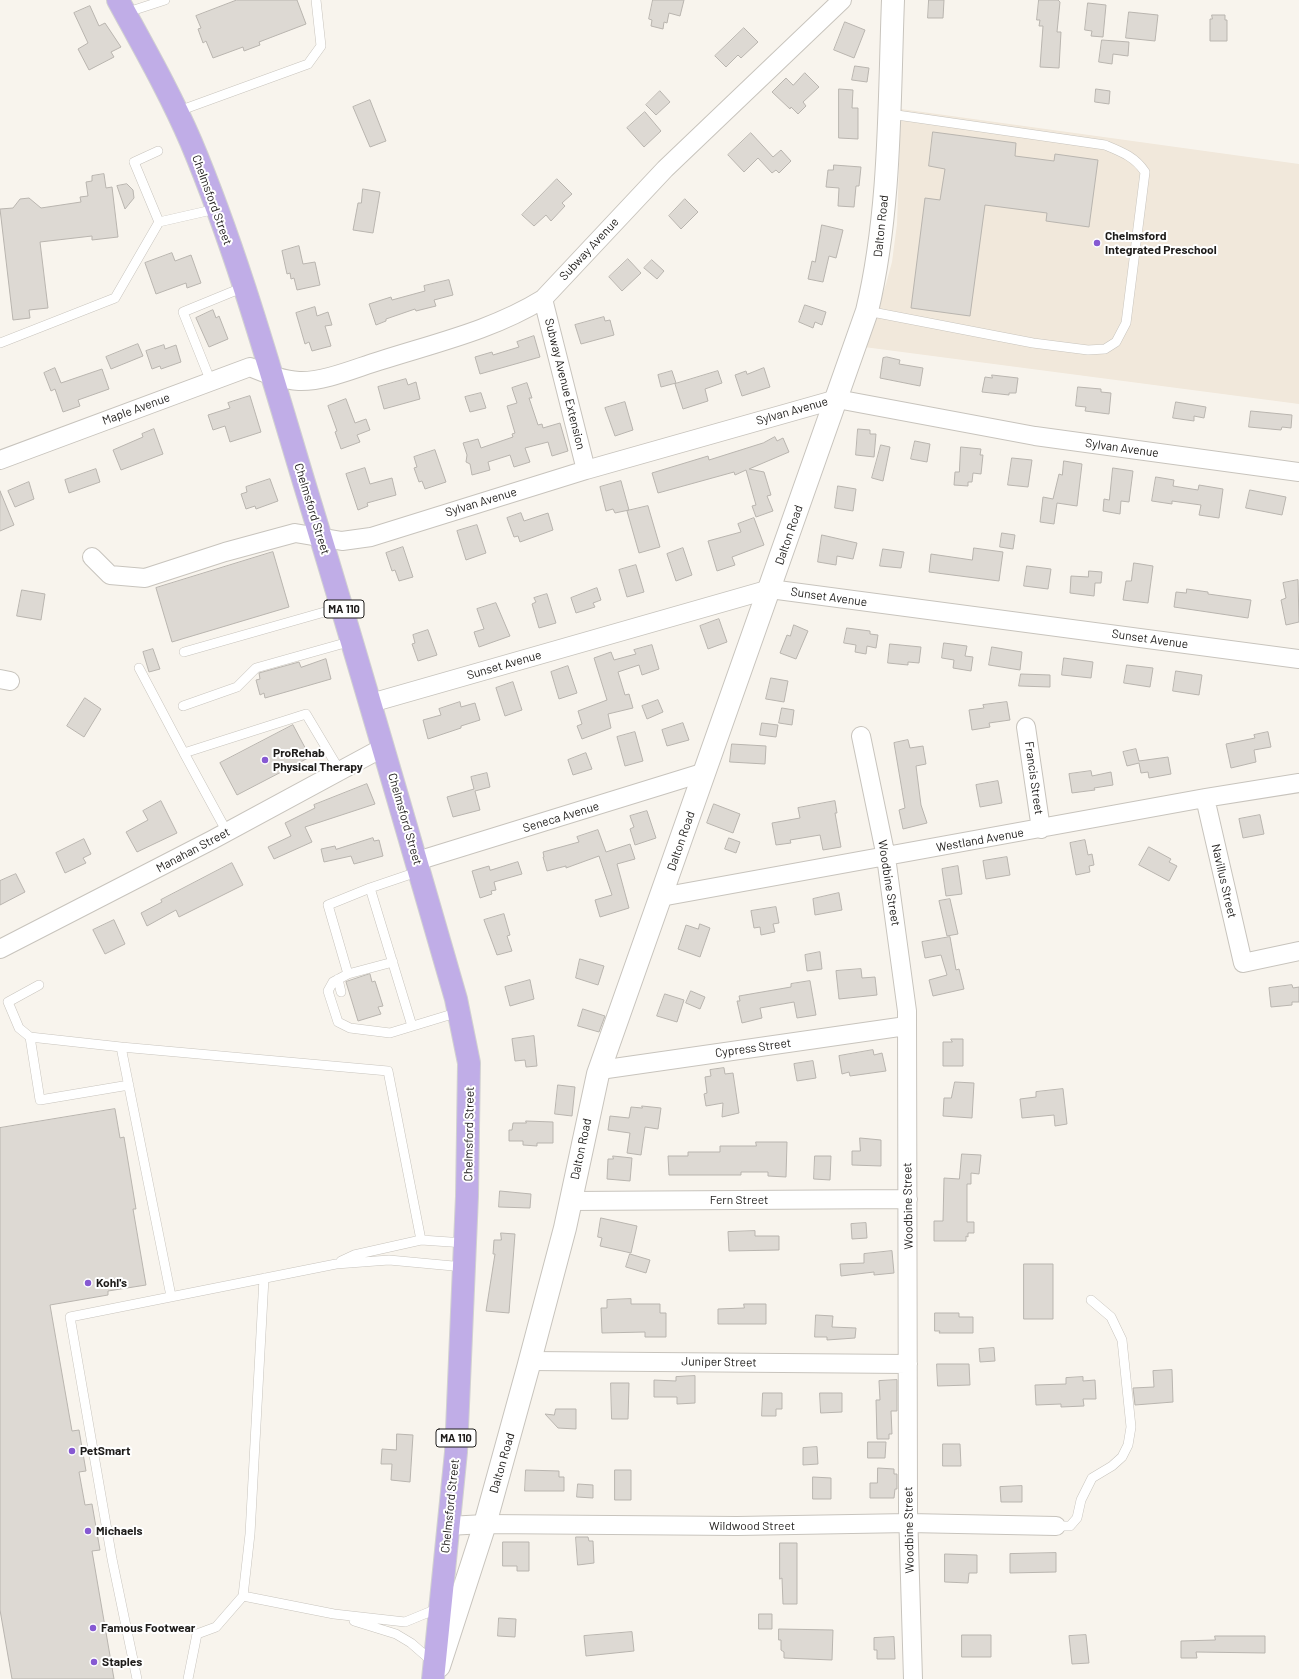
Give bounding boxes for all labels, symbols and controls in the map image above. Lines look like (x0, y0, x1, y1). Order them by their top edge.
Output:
street label: Chelmsford Street (189, 153, 235, 247)
street label: Dalton Road (871, 194, 891, 258)
street label: Subway Avenue (556, 215, 622, 283)
place label: Chelmsford Integrated Preschool (1105, 229, 1217, 257)
marker: Chelmsford Integrated Preschool (1092, 238, 1102, 248)
street label: Subway Avenue Extension (542, 317, 588, 451)
street label: Maple Avenue (100, 390, 172, 428)
street label: Sylvan Avenue (754, 394, 830, 428)
street label: Sylvan Avenue (1084, 436, 1160, 460)
street label: Chelmsford Street (291, 462, 333, 556)
street label: Sylvan Avenue (444, 484, 518, 520)
street label: Dalton Road (772, 503, 806, 567)
street label: Sunset Avenue (790, 585, 868, 609)
road number: MA 110 (324, 600, 364, 618)
street label: Sunset Avenue (1111, 627, 1189, 651)
street label: Sunset Avenue (465, 647, 543, 683)
street label: Francis Street (1022, 740, 1046, 816)
place label: ProRehab Physical Therapy (273, 746, 363, 774)
marker: ProRehab Physical Therapy (260, 755, 270, 765)
street label: Chelmsford Street (385, 771, 425, 867)
street label: Seneca Avenue (521, 799, 601, 835)
street label: Dalton Road (664, 809, 698, 873)
street label: Manahan Street (154, 825, 232, 875)
street label: Westland Avenue (935, 825, 1025, 855)
street label: Woodbine Street (875, 839, 903, 927)
street label: Navillus Street (1208, 842, 1240, 920)
street label: Cypress Street (714, 1036, 792, 1060)
street label: Chelmsford Street (461, 1086, 477, 1182)
street label: Dalton Road (567, 1117, 595, 1181)
street label: Woodbine Street (900, 1162, 916, 1250)
street label: Fern Street (710, 1193, 768, 1207)
place label: Kohl's (96, 1276, 127, 1290)
marker: Kohl's (83, 1278, 93, 1288)
street label: Juniper Street (681, 1354, 757, 1370)
road number: MA 110 (436, 1429, 476, 1447)
street label: Dalton Road (486, 1431, 518, 1495)
place label: PetSmart (80, 1444, 131, 1458)
marker: PetSmart (67, 1446, 77, 1456)
street label: Chelmsford Street (438, 1458, 462, 1554)
street label: Woodbine Street (901, 1486, 917, 1574)
street label: Wildwood Street (709, 1519, 795, 1533)
place label: Michaels (96, 1524, 142, 1538)
marker: Michaels (83, 1526, 93, 1536)
place label: Famous Footwear (101, 1621, 195, 1635)
marker: Famous Footwear (88, 1623, 98, 1633)
place label: Staples (102, 1655, 142, 1669)
marker: Staples (89, 1657, 99, 1667)

